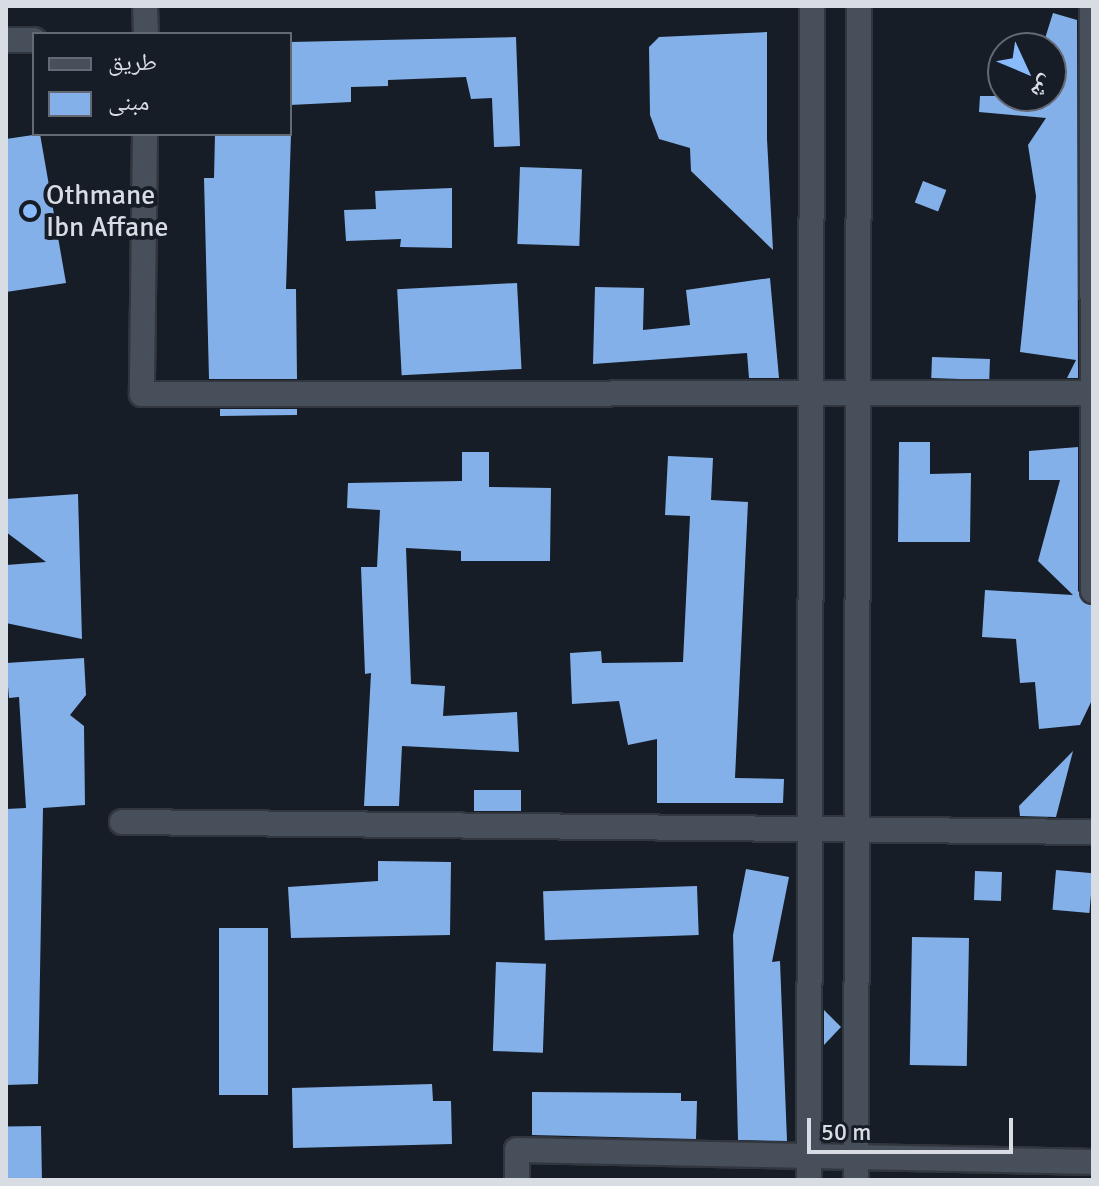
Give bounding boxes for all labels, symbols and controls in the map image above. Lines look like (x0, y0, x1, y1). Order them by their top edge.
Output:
legend (32, 32, 292, 136)
north arrow (987, 32, 1067, 112)
text: طريق (108, 47, 157, 77)
text: ش (1025, 70, 1061, 105)
text: مبنى (108, 87, 149, 117)
place label: Othmane Ibn Affane (46, 178, 169, 244)
marker: Othmane Ibn Affane (21, 202, 39, 220)
scale bar (811, 1102, 1017, 1152)
text: 50 m (821, 1117, 871, 1147)

